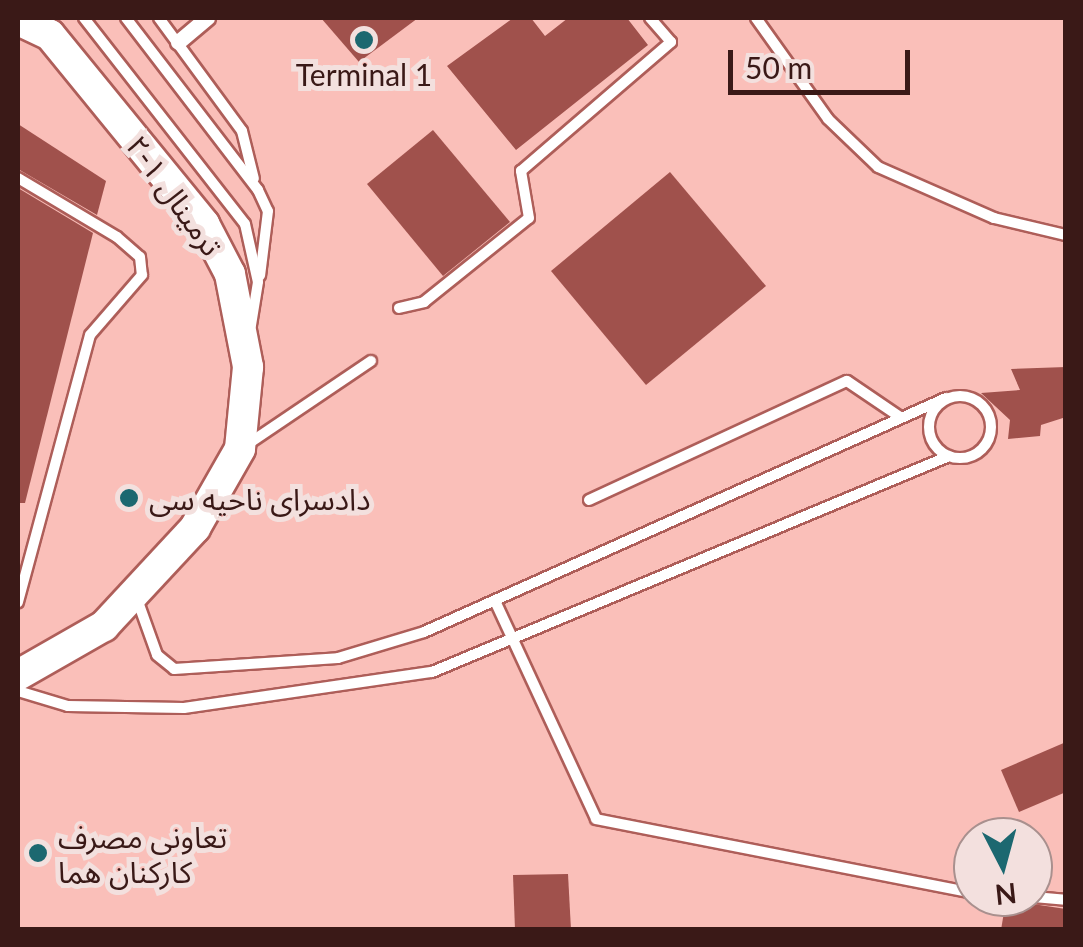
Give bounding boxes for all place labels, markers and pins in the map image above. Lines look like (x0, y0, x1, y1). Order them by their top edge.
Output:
marker: Terminal 1 (353, 29, 375, 51)
place label: Terminal 1 (296, 56, 432, 92)
place label: دادسرای ناحیه سی (149, 480, 371, 516)
marker: دادسرای ناحیه سی (118, 487, 140, 509)
place label: تعاونی مصرف کارکنان هما (58, 818, 227, 888)
marker: تعاونی مصرف کارکنان هما (27, 842, 49, 864)

